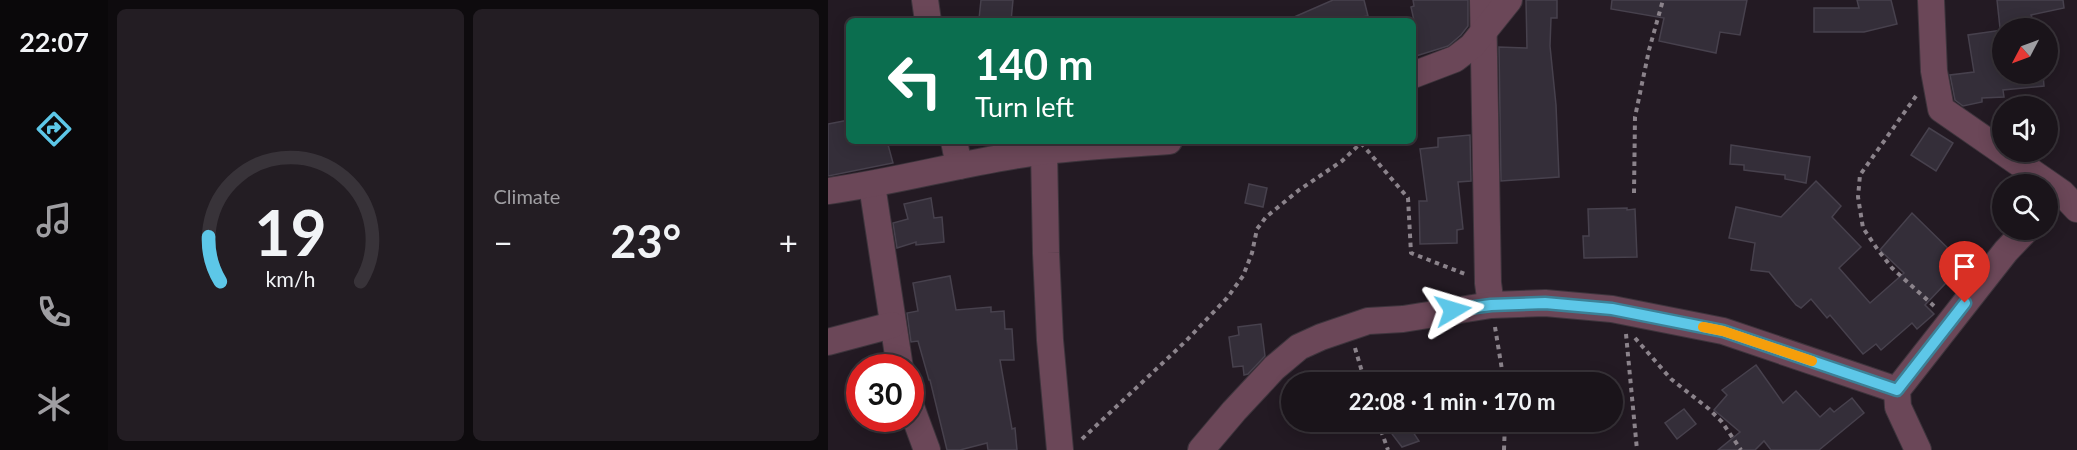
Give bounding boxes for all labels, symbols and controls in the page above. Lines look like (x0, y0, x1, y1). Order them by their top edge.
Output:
north arrow (1992, 18, 2058, 84)
map controls (1992, 18, 2058, 240)
text: 22:07 (19, 25, 89, 58)
text: 140 m (975, 39, 1093, 89)
icon: left (876, 42, 954, 120)
text: Turn left (975, 90, 1074, 123)
button: sound (1992, 96, 2058, 162)
icon: directions (33, 108, 75, 150)
button: search (1992, 174, 2058, 240)
text: Climate (494, 184, 560, 208)
text: 19 (254, 194, 326, 269)
icon: music (33, 199, 75, 241)
text: 23° (610, 214, 681, 268)
text: − (494, 222, 513, 262)
text: + (779, 222, 798, 262)
pin (1939, 241, 1990, 303)
icon: arrive (1948, 250, 1981, 283)
text: km/h (265, 266, 315, 292)
position arrow (1421, 278, 1485, 342)
icon: phone (33, 291, 75, 333)
speed limit sign: 30 (846, 354, 924, 432)
icon: climate (33, 383, 75, 425)
text: 22:08 · 1 min · 170 m (1349, 388, 1555, 415)

